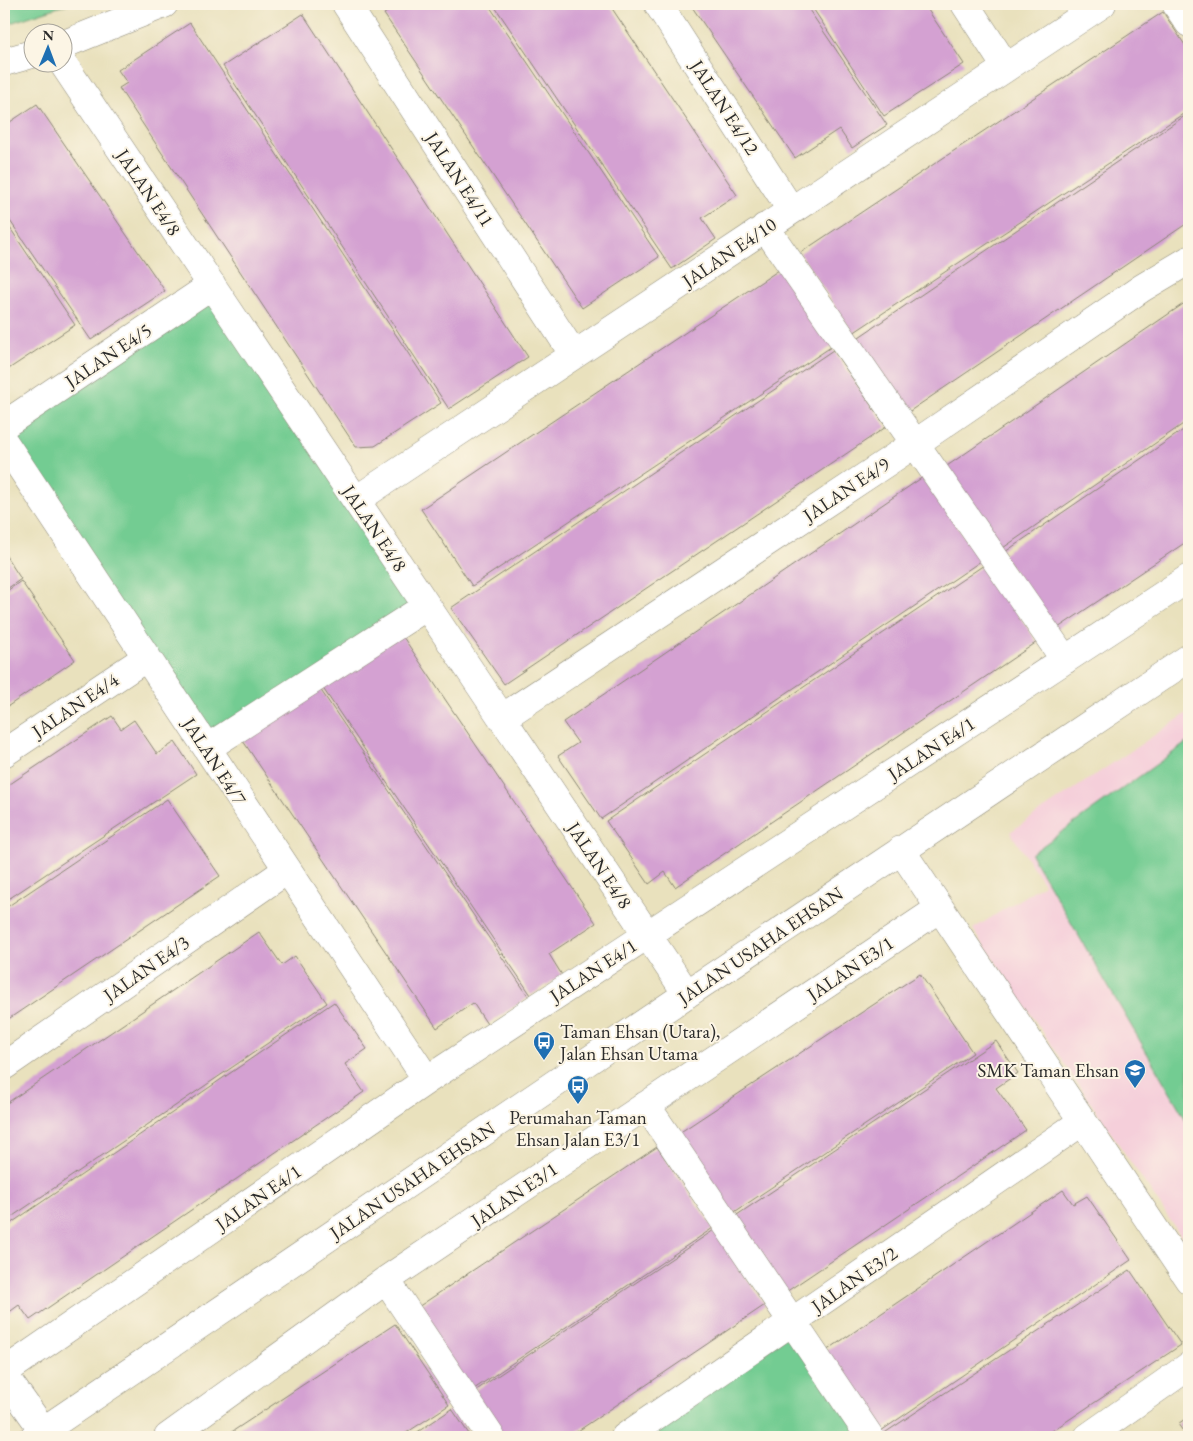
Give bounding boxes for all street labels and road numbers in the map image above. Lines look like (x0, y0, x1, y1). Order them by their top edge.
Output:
street label: JALAN E4/12 (683, 53, 765, 160)
street label: JALAN E4/11 (418, 125, 500, 232)
street label: JALAN E4/8 (109, 142, 187, 240)
street label: JALAN E4/10 (676, 212, 781, 294)
street label: JALAN E4/5 (58, 317, 156, 395)
street label: JALAN E4/9 (796, 451, 894, 529)
street label: JALAN E4/8 (335, 478, 413, 576)
street label: JALAN E4/4 (25, 667, 124, 745)
street label: JALAN E4/7 (176, 711, 253, 810)
street label: JALAN E4/1 (881, 711, 980, 787)
street label: JALAN E4/8 (560, 815, 638, 913)
street label: JALAN USAHA EHSAN (671, 881, 848, 1011)
street label: JALAN E4/3 (97, 930, 194, 1008)
street label: JALAN E3/1 (800, 930, 898, 1008)
street label: JALAN E4/1 (543, 933, 642, 1009)
street label: JALAN USAHA EHSAN (323, 1116, 500, 1246)
street label: JALAN E3/1 (464, 1156, 562, 1234)
street label: JALAN E4/1 (209, 1159, 306, 1237)
street label: JALAN E3/2 (805, 1241, 902, 1319)

